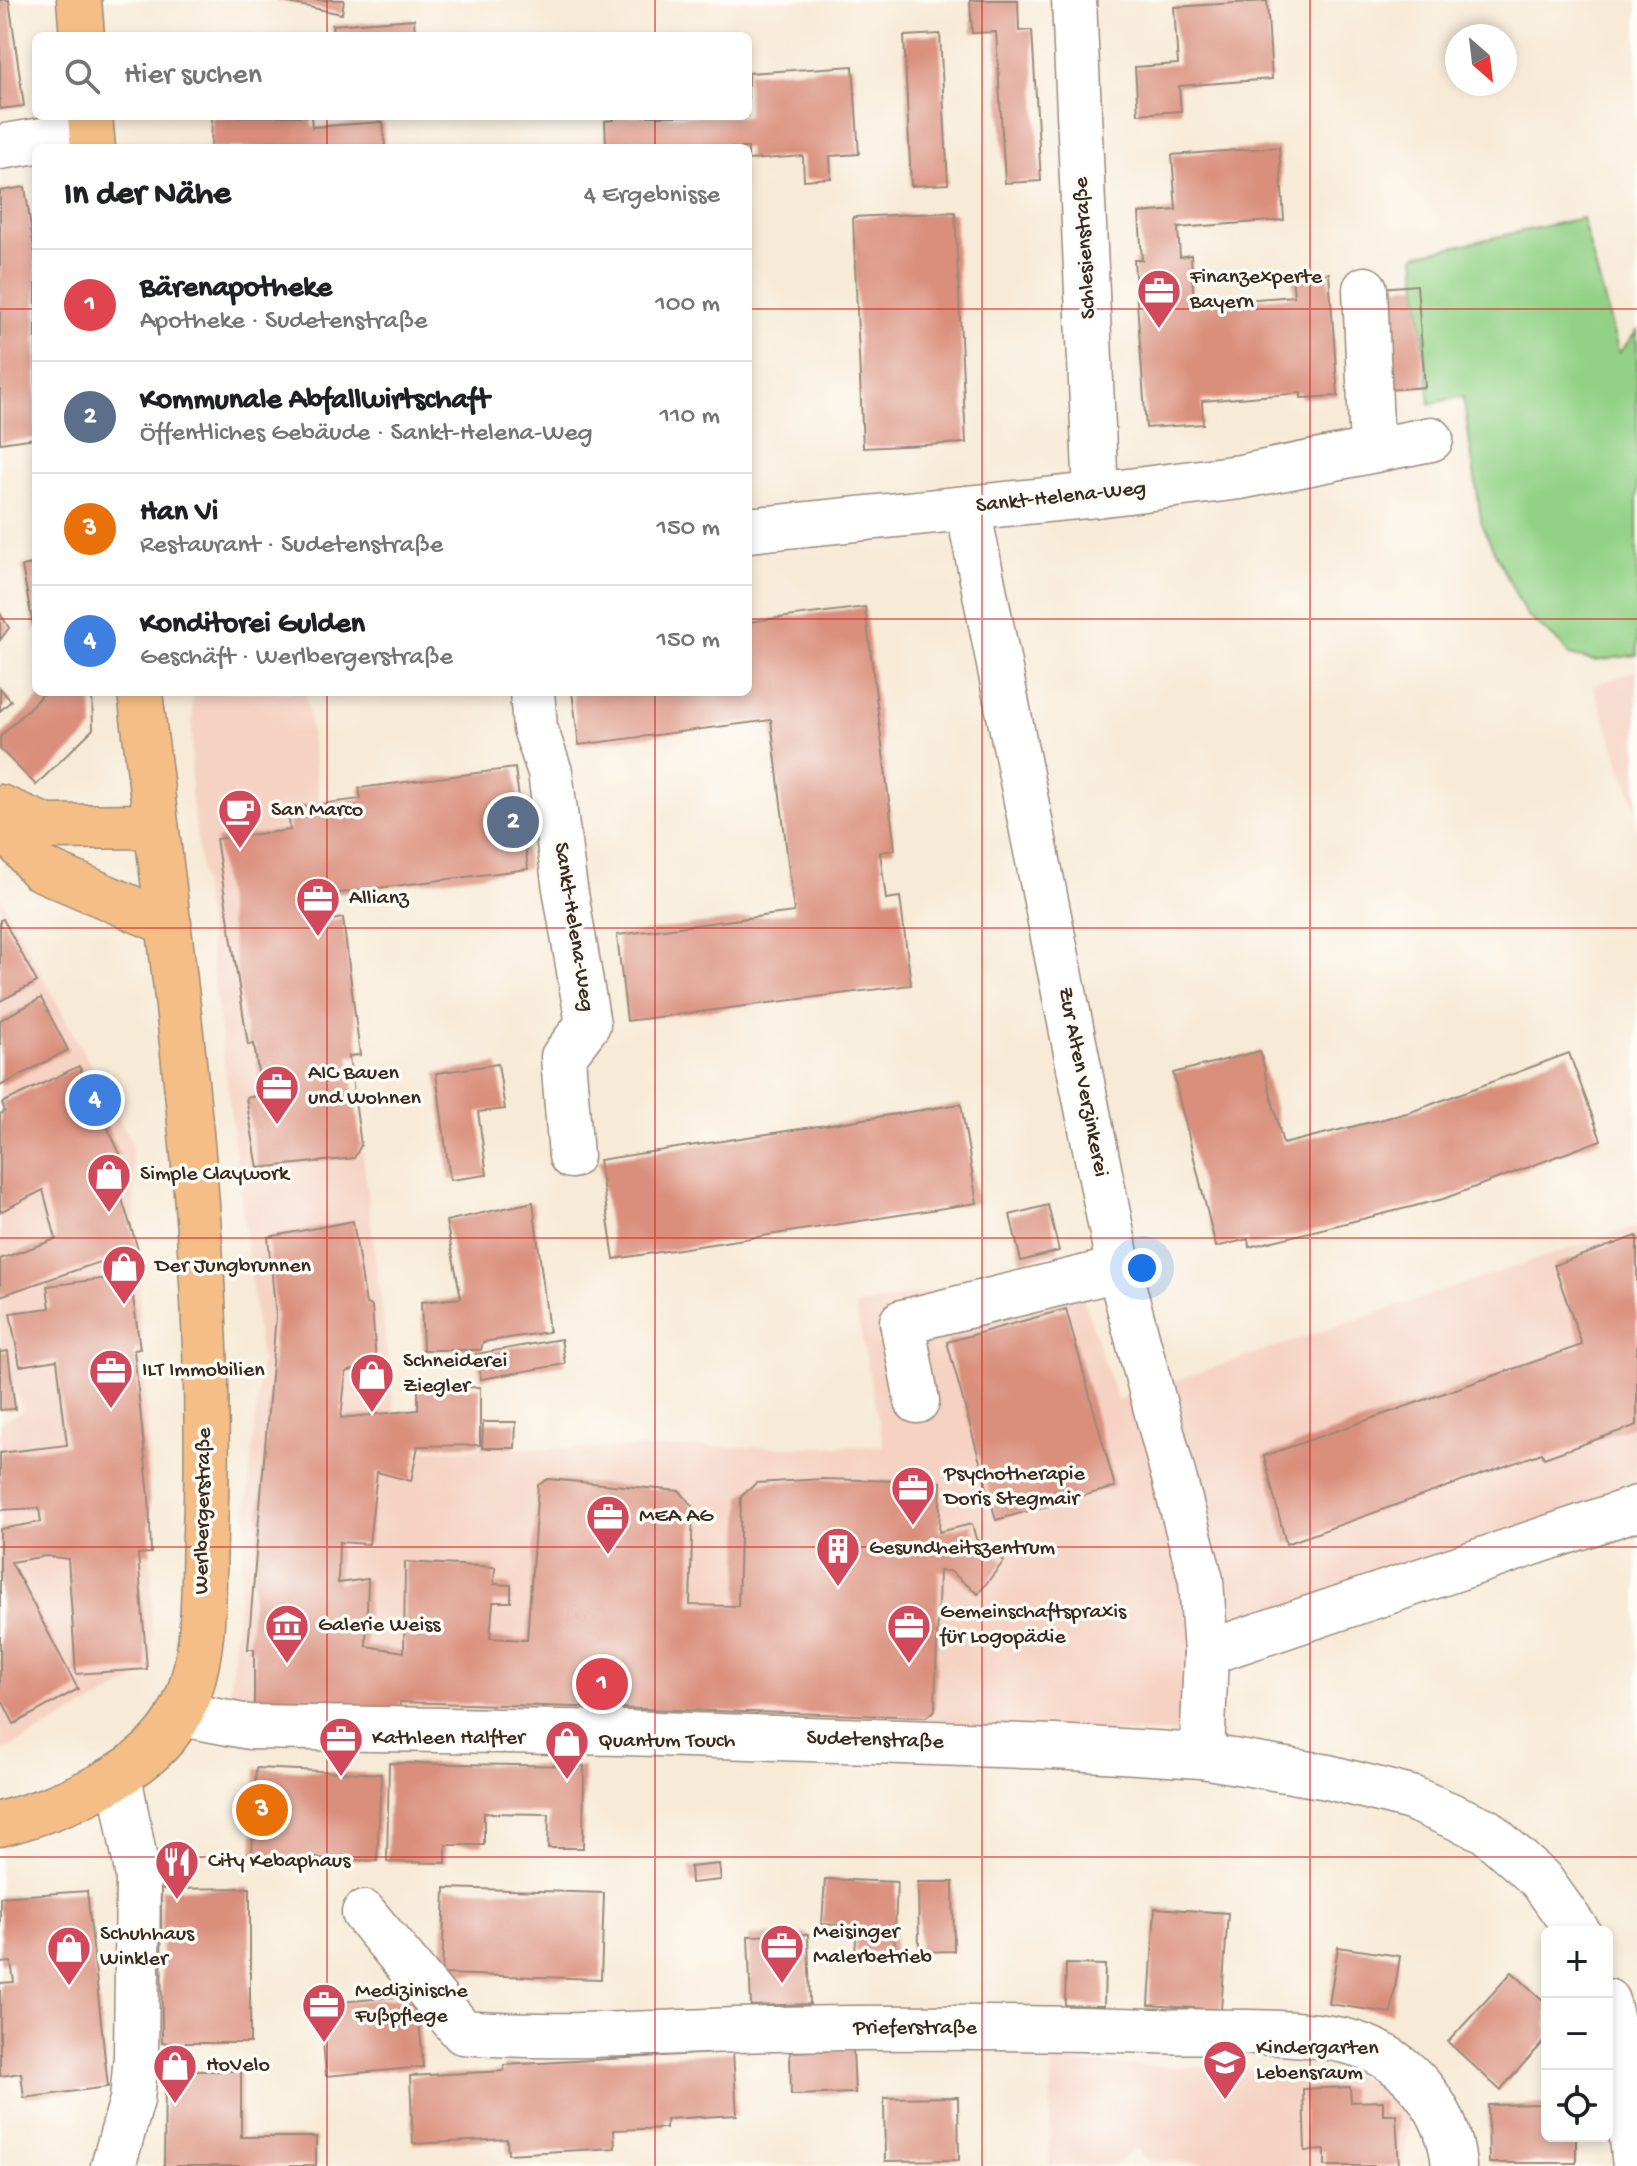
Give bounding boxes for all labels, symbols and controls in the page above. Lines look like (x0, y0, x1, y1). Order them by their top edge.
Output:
north arrow (1445, 24, 1517, 96)
search box (32, 32, 752, 120)
icon: search (60, 54, 104, 98)
text: Hier suchen (124, 59, 262, 94)
text: In der Nähe (64, 176, 231, 216)
street label: Schlesienstraße (1069, 176, 1103, 320)
text: 4 Ergebnisse (584, 181, 720, 212)
place label: Finanzexperte Bayern (1189, 265, 1323, 316)
office icon: Finanzexperte Bayern (1135, 267, 1183, 330)
text: Bärenapotheke (140, 272, 332, 307)
text: 1 (85, 290, 95, 321)
text: 100 m (655, 290, 720, 321)
text: Apotheke · Sudetenstraße (140, 307, 427, 338)
text: Kommunale Abfallwirtschaft (140, 384, 490, 419)
text: 2 (84, 402, 96, 433)
text: 110 m (660, 402, 720, 433)
text: Öffentliches Gebäude · Sankt-Helena-Weg (140, 419, 592, 450)
street label: Sankt-Helena-Weg (975, 476, 1147, 520)
text: Han Vi (140, 496, 218, 531)
text: 3 (83, 514, 97, 545)
text: 150 m (656, 514, 720, 545)
text: Restaurant · Sudetenstraße (140, 531, 443, 562)
text: Konditorei Gulden (140, 608, 365, 643)
text: 4 (84, 626, 96, 657)
text: 150 m (656, 626, 720, 657)
text: Geschäft · Werlbergerstraße (140, 643, 453, 674)
cafe icon: San Marco (216, 787, 264, 850)
pin: 2 (487, 792, 539, 852)
place label: San Marco (271, 798, 363, 824)
street label: Sankt-Helena-Weg (547, 841, 599, 1013)
office icon: Allianz (294, 875, 342, 938)
place label: Allianz (349, 886, 410, 912)
street label: Zur Alten Verzinkerei (1051, 985, 1113, 1179)
place label: AIC Bauen und Wohnen (308, 1061, 422, 1112)
office icon: AIC Bauen und Wohnen (253, 1063, 301, 1126)
pin: 4 (69, 1070, 121, 1130)
shop icon: Simple Claywork (85, 1151, 133, 1214)
place label: Simple Claywork (140, 1162, 291, 1188)
shop icon: Der Jungbrunnen (100, 1243, 148, 1306)
your location (1122, 1248, 1162, 1288)
place label: Der Jungbrunnen (153, 1254, 312, 1280)
office icon: ILT Immobilien (87, 1347, 135, 1410)
place label: Schneiderei Ziegler (403, 1349, 507, 1400)
shop icon: Schneiderei Ziegler (348, 1351, 396, 1414)
place label: ILT Immobilien (142, 1358, 265, 1384)
street label: Werlbergerstraße (190, 1427, 218, 1595)
place label: Psychotherapie Doris Stegmair (942, 1462, 1086, 1513)
office icon: Psychotherapie Doris Stegmair (889, 1464, 937, 1527)
office icon: MEA AG (584, 1493, 632, 1556)
place label: MEA AG (639, 1504, 714, 1530)
building icon: Gesundheitszentrum (814, 1525, 862, 1588)
place label: Gesundheitszentrum (869, 1536, 1056, 1562)
place label: Gemeinschaftspraxis für Logopädie (939, 1600, 1127, 1651)
museum icon: Galerie Weiss (263, 1602, 311, 1665)
office icon: Gemeinschaftspraxis für Logopädie (885, 1602, 933, 1665)
place label: Galerie Weiss (318, 1613, 441, 1639)
pin: 1 (576, 1654, 628, 1714)
office icon: Kathleen Halfter (317, 1715, 365, 1778)
shop icon: Quantum Touch (543, 1718, 591, 1781)
place label: Kathleen Halfter (372, 1726, 527, 1752)
street label: Sudetenstraße (806, 1726, 945, 1756)
place label: Quantum Touch (598, 1729, 736, 1755)
pin: 3 (236, 1780, 288, 1840)
restaurant icon: City Kebaphaus (153, 1838, 201, 1901)
place label: City Kebaphaus (208, 1849, 351, 1875)
place label: Meisinger Malerbetrieb (813, 1920, 932, 1971)
place label: Schuhhaus Winkler (100, 1922, 195, 1973)
office icon: Meisinger Malerbetrieb (758, 1922, 806, 1985)
shop icon: Schuhhaus Winkler (45, 1924, 93, 1987)
map controls (1541, 1926, 1613, 2142)
button: + (1541, 1926, 1613, 1998)
place label: Medizinische Fußpflege (354, 1979, 468, 2030)
office icon: Medizinische Fußpflege (300, 1981, 348, 2044)
button: − (1541, 1998, 1613, 2070)
street label: Prieferstraße (852, 2016, 978, 2042)
place label: Kindergarten Lebensraum (1256, 2036, 1379, 2087)
school or university icon: Kindergarten Lebensraum (1201, 2038, 1249, 2101)
shop icon: HoVelo (151, 2042, 199, 2105)
place label: HoVelo (206, 2053, 270, 2079)
button: locate (1541, 2070, 1613, 2142)

